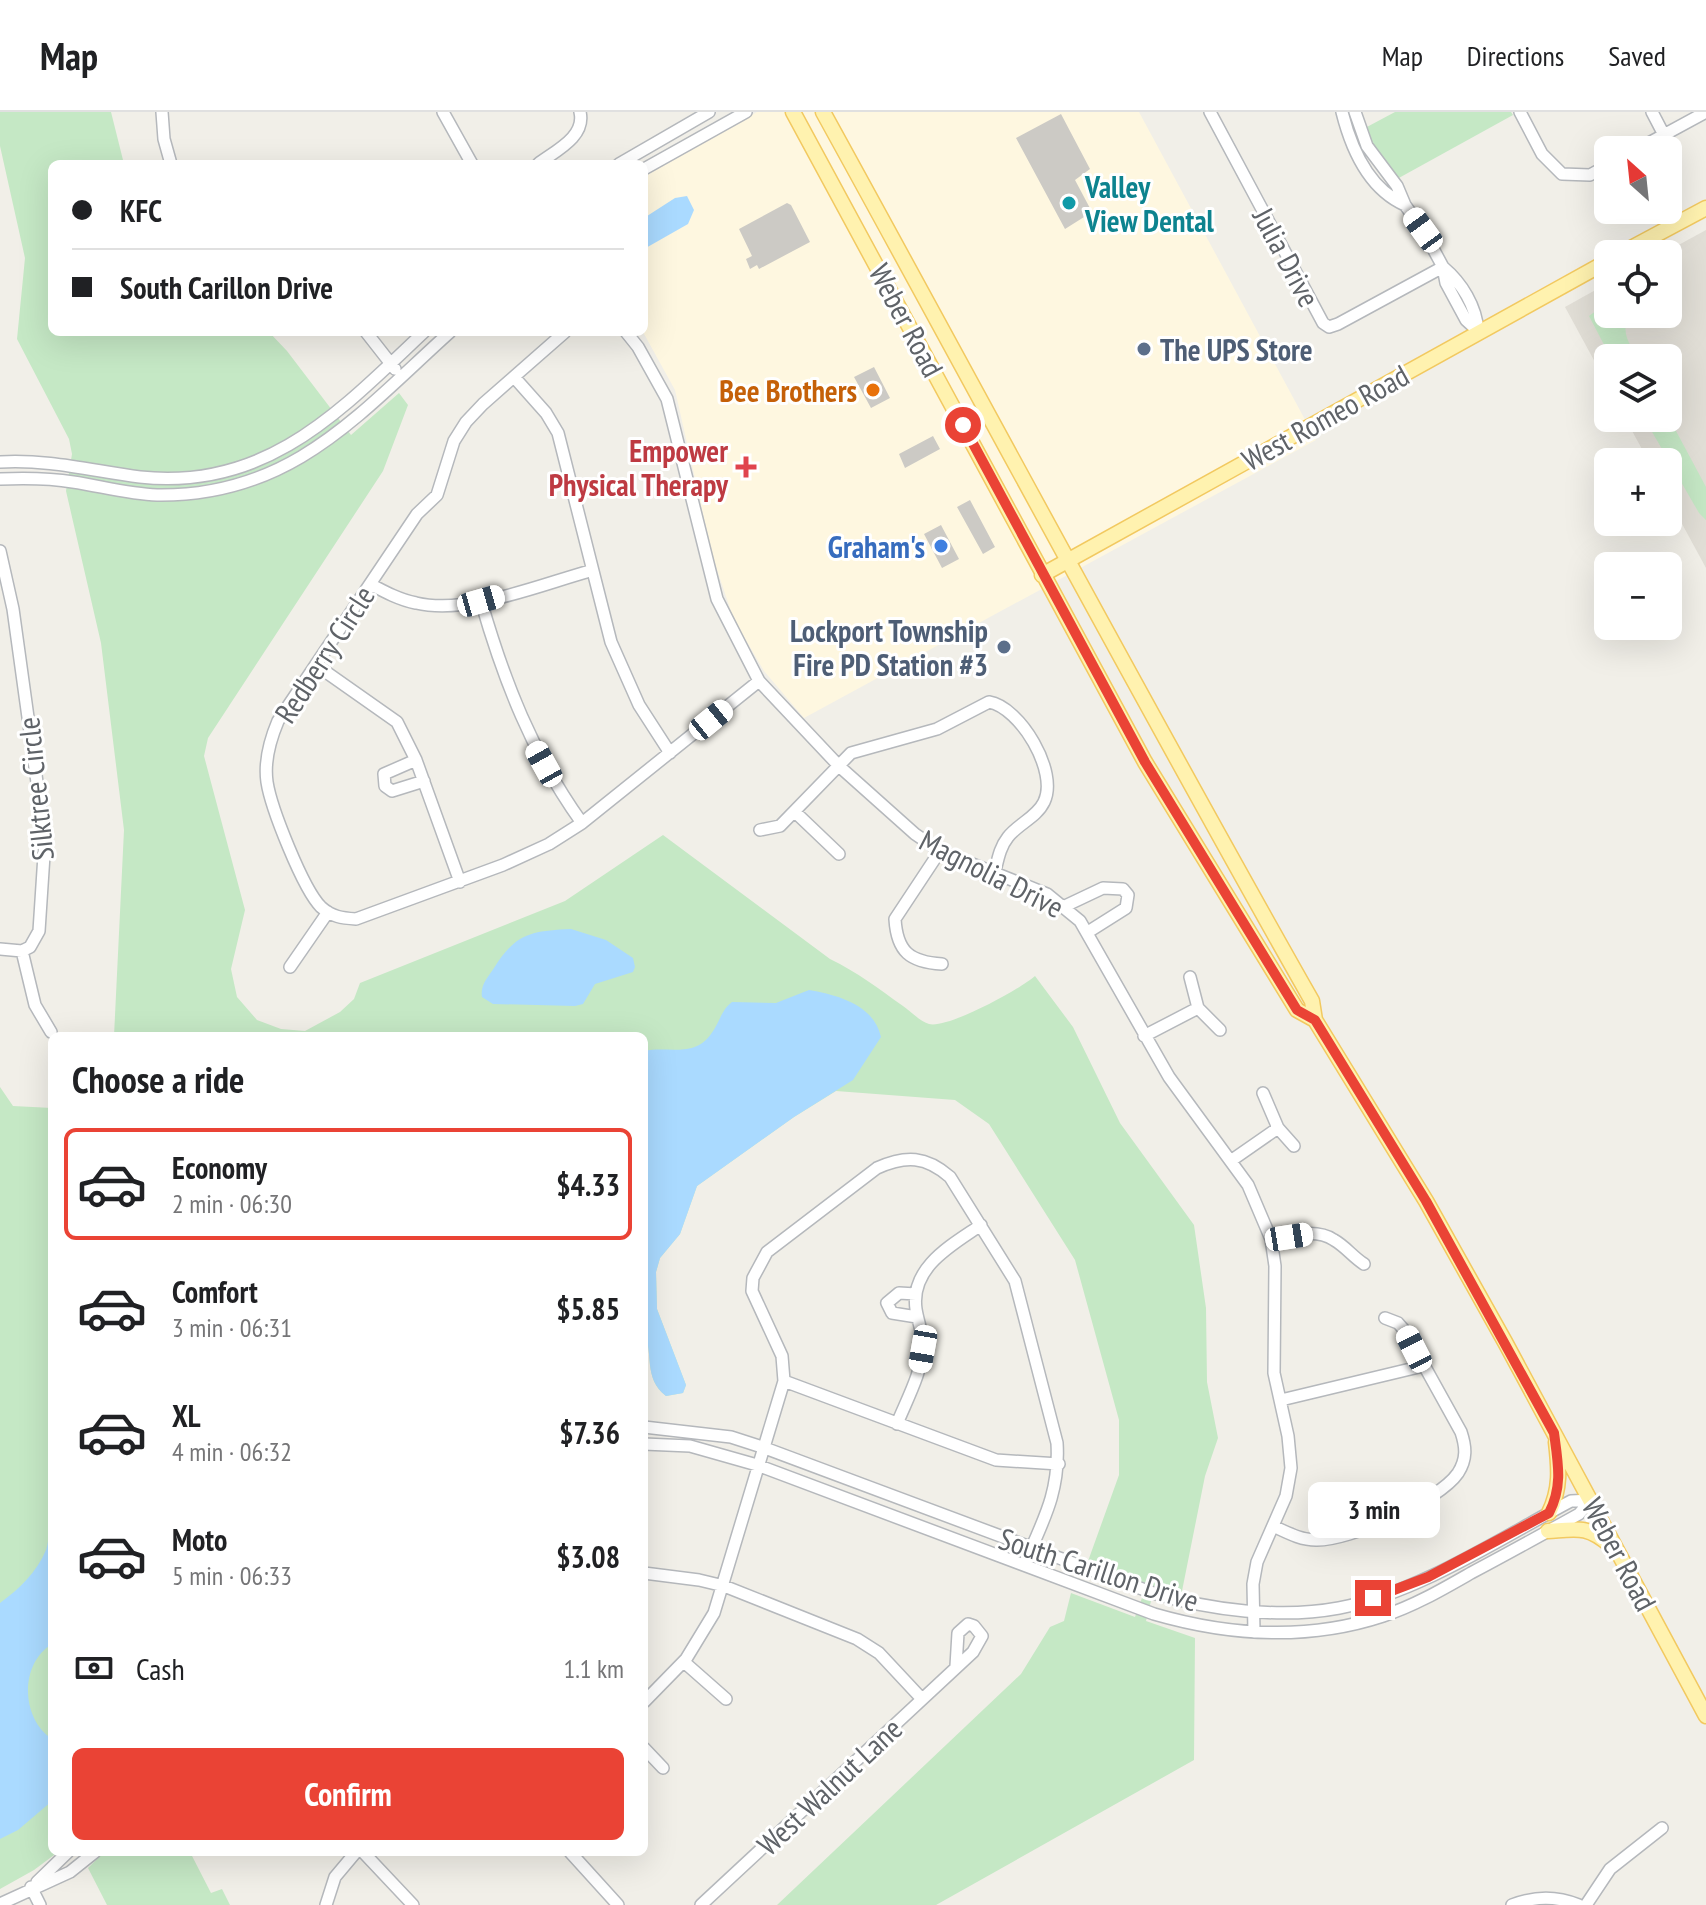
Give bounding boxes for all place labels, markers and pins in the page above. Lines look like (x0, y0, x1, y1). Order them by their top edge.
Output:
place label: Valley View Dental (1084, 167, 1215, 240)
marker: Valley View Dental (1060, 194, 1078, 212)
place label: The UPS Store (1160, 330, 1313, 369)
marker: The UPS Store (1135, 340, 1153, 358)
place label: Bee Brothers (719, 371, 857, 410)
marker: Bee Brothers (864, 381, 882, 399)
place label: Empower Physical Therapy (549, 431, 729, 504)
marker: Empower Physical Therapy (735, 456, 757, 478)
place label: Graham's (828, 527, 925, 566)
marker: Graham's (932, 537, 950, 555)
place label: Lockport Township Fire PD Station #3 (790, 611, 988, 684)
marker: Lockport Township Fire PD Station #3 (995, 638, 1013, 656)

